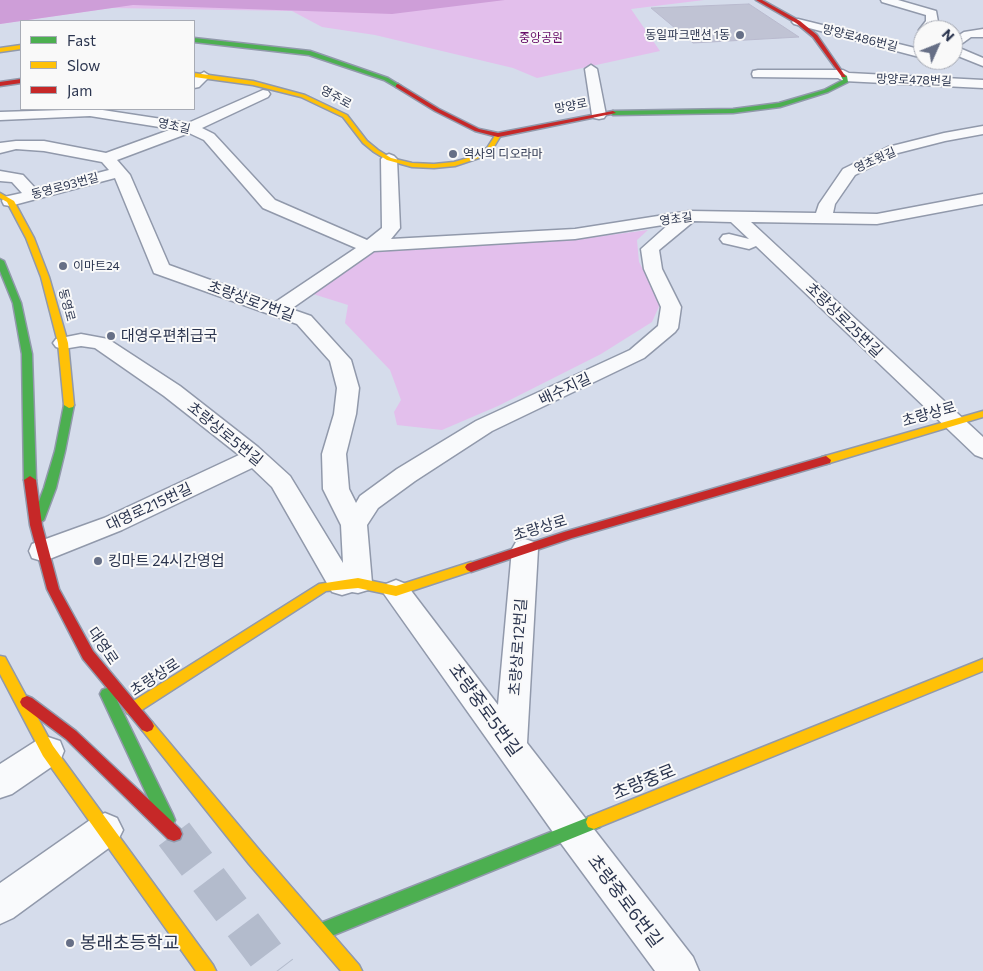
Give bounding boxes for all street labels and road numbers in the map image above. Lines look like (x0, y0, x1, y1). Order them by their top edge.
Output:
street label: 망양로486번길 (821, 22, 899, 54)
street label: 망양로478번길 (876, 71, 952, 89)
street label: 영주로 (318, 83, 354, 111)
street label: 망양로 (553, 96, 589, 116)
street label: 영초길 (156, 115, 192, 137)
street label: 영초윗길 (852, 144, 898, 176)
street label: 동영로93번길 (30, 170, 100, 202)
street label: 영초길 (659, 210, 693, 228)
street label: 초량상로7번길 (205, 277, 297, 325)
street label: 초량상로25번길 (802, 279, 886, 361)
street label: 동영로 (56, 287, 78, 323)
street label: 배수지길 (536, 369, 594, 409)
street label: 초량상로5번길 (184, 398, 266, 470)
street label: 초량상로 (900, 398, 958, 430)
street label: 대영로215번길 (103, 479, 195, 535)
street label: 초량상로 (511, 511, 569, 545)
street label: 초량상로12번길 (506, 598, 530, 696)
street label: 대영로 (84, 624, 122, 668)
street label: 초량상로 (127, 654, 183, 700)
street label: 초량중로5번길 (444, 659, 526, 761)
street label: 초량중로 (609, 760, 679, 804)
street label: 초량중로6번길 (583, 850, 667, 952)

